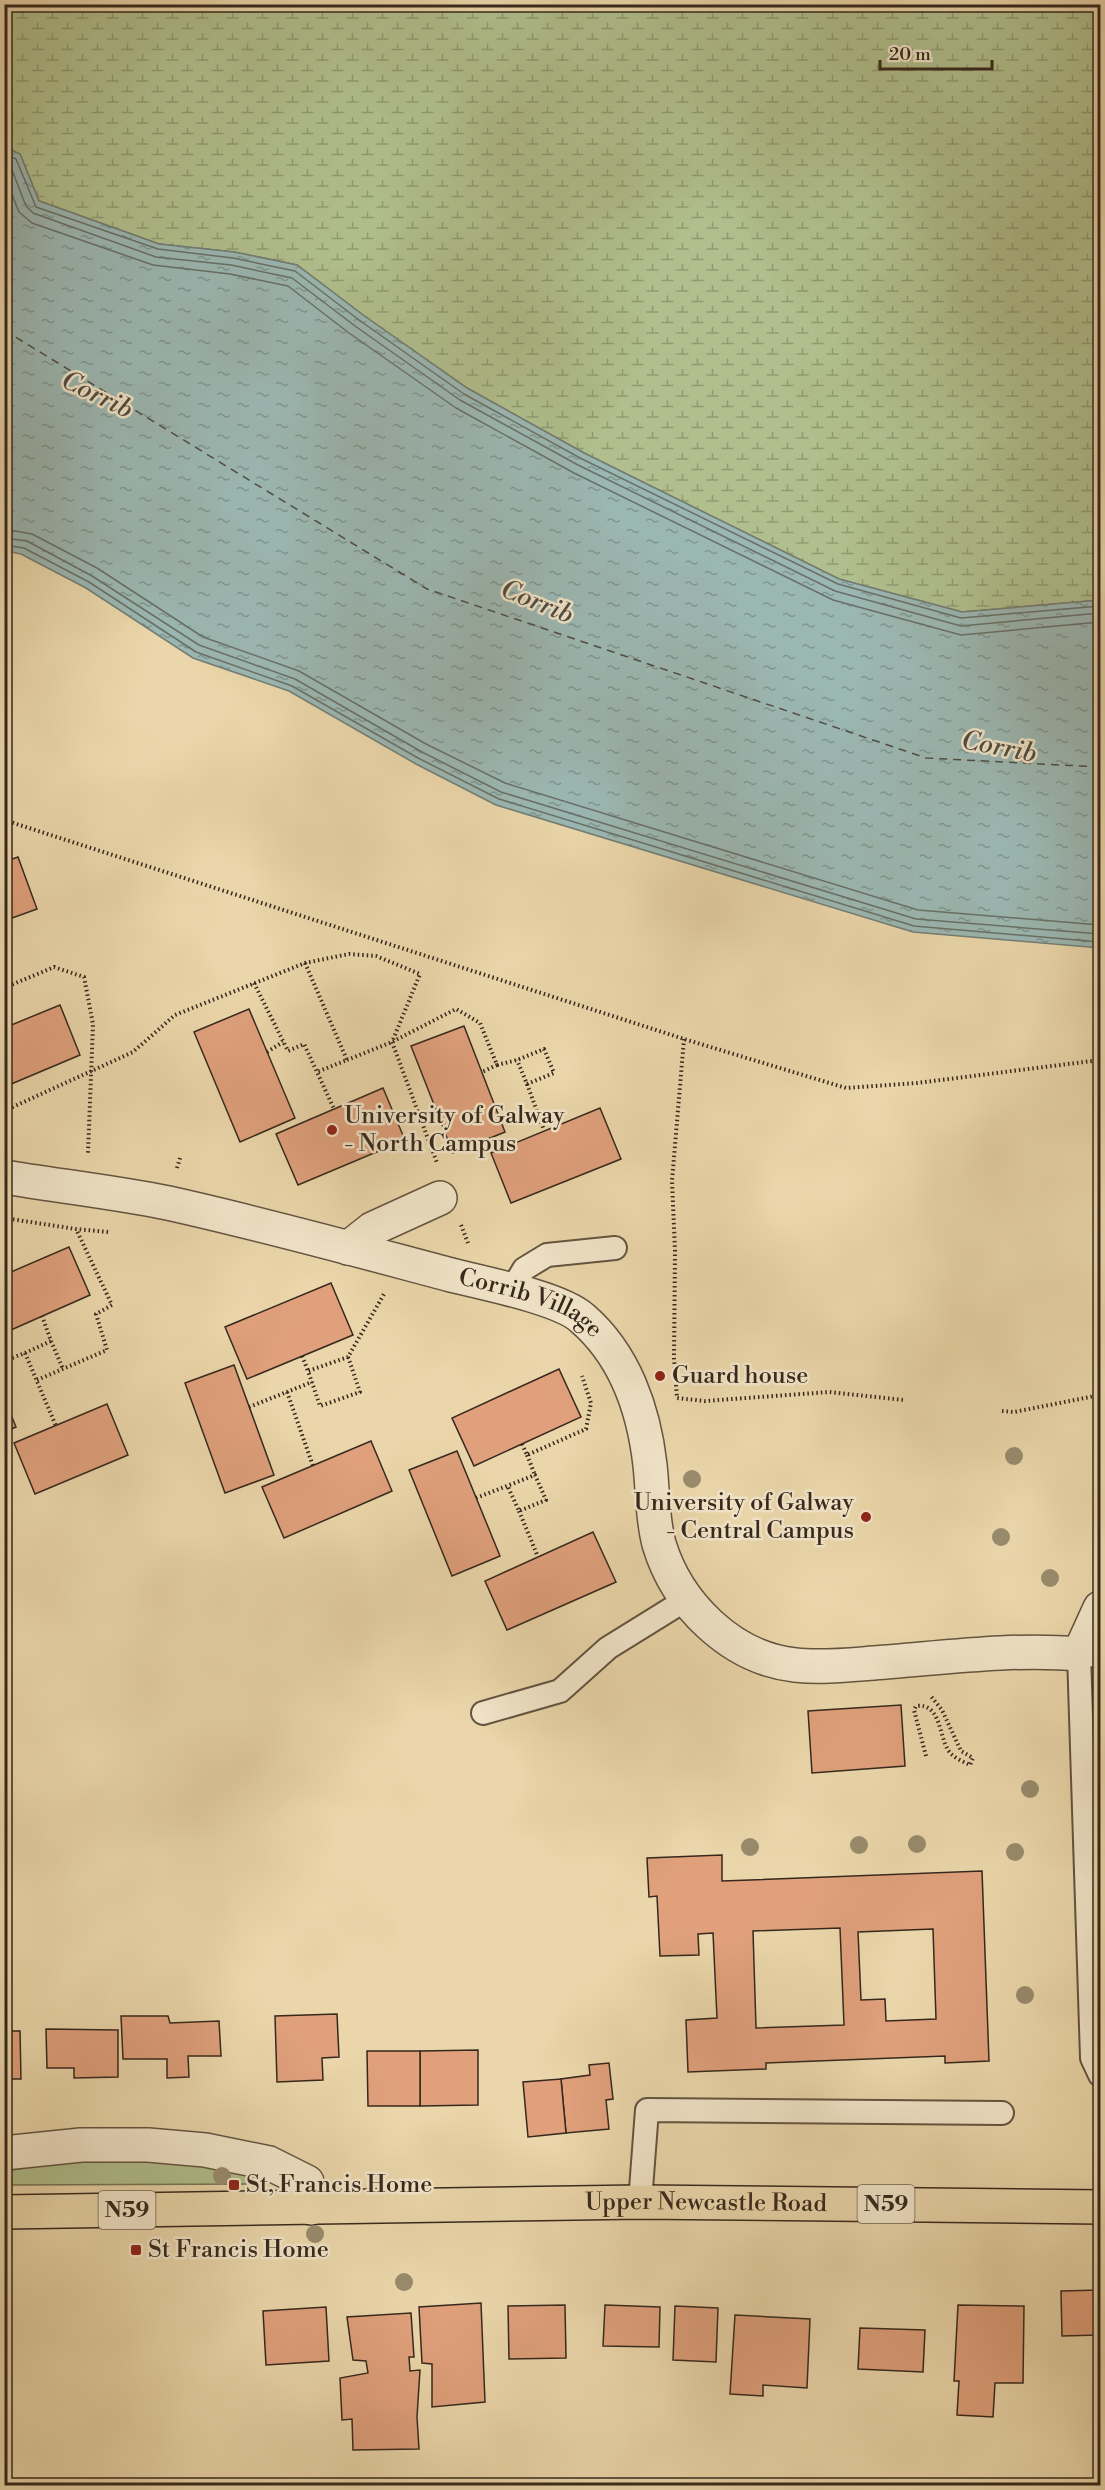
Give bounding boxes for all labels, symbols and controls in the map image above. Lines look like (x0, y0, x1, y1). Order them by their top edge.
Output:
scale bar (880, 33, 992, 71)
text: 20 m (889, 43, 931, 66)
water label: Corrib (56, 364, 138, 426)
water label: Corrib (496, 573, 578, 631)
water label: Corrib (959, 724, 1039, 770)
place label: University of Galway - North Campus (344, 1101, 565, 1159)
marker: University of Galway - North Campus (325, 1123, 339, 1137)
street label: Corrib Village (456, 1262, 609, 1344)
place label: Guard house (672, 1361, 808, 1391)
marker: Guard house (653, 1369, 667, 1383)
place label: University of Galway - Central Campus (633, 1488, 854, 1546)
marker: University of Galway - Central Campus (859, 1510, 873, 1524)
place label: St, Francis Home (246, 2170, 432, 2200)
marker: St, Francis Home (227, 2178, 241, 2192)
road number: N59 (858, 2185, 914, 2223)
street label: Upper Newcastle Road (585, 2187, 827, 2219)
road number: N59 (98, 2191, 156, 2229)
place label: St Francis Home (148, 2235, 329, 2265)
marker: St Francis Home (129, 2243, 143, 2257)

